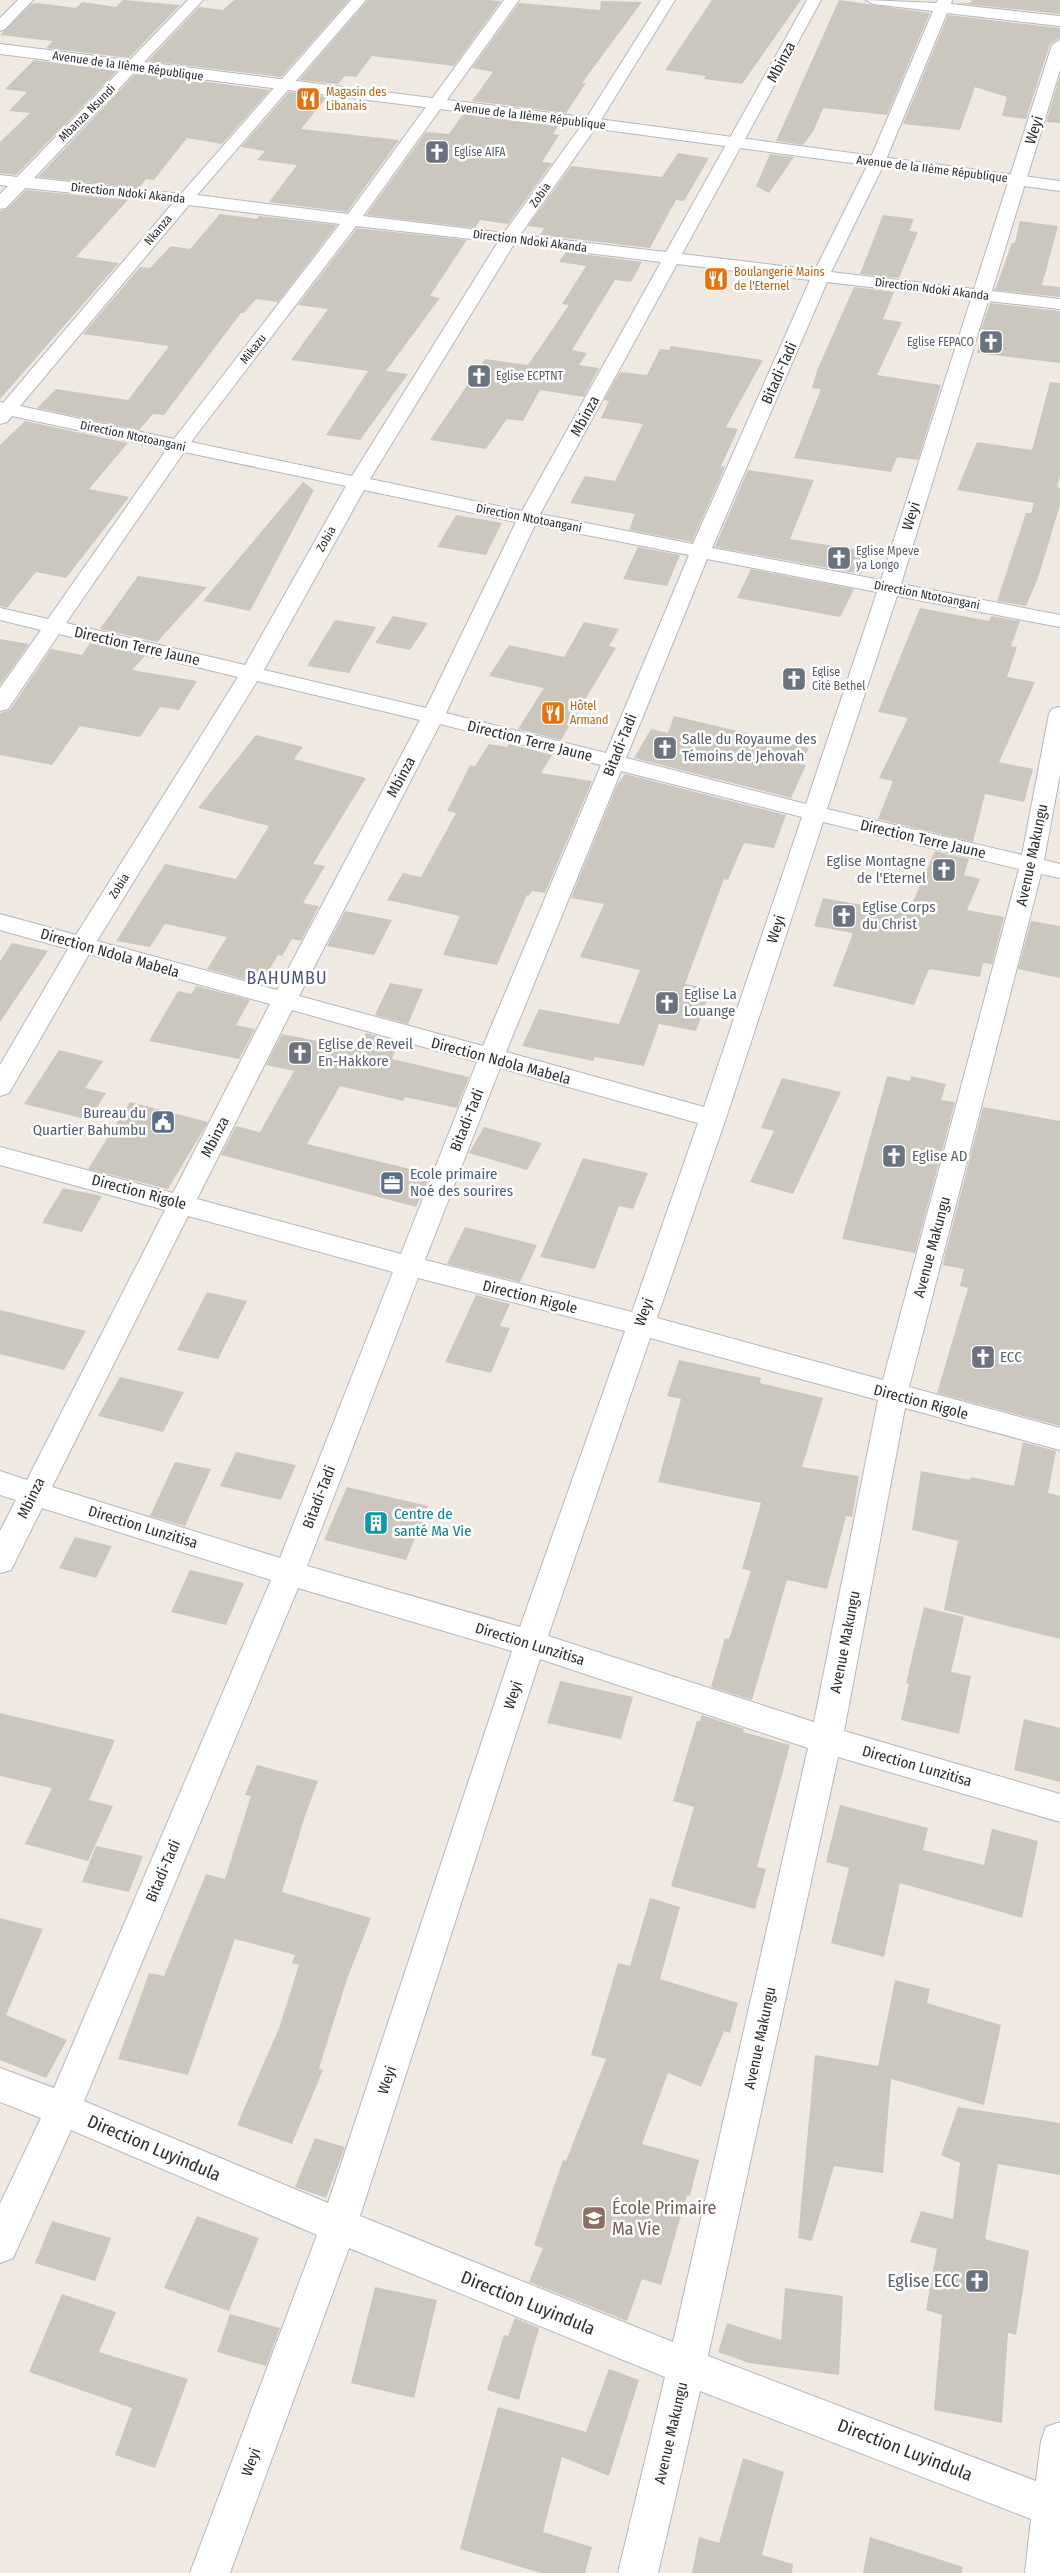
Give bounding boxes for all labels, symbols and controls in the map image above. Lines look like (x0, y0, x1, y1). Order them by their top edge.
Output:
street label: Mbinza (763, 39, 799, 85)
street label: Avenue de la IIème République (52, 48, 204, 84)
street label: Mbanza Nsundi (56, 82, 118, 144)
place label: Magasin des Libanais (326, 85, 386, 113)
restaurant icon: Magasin des Libanais (295, 86, 321, 112)
street label: Avenue de la IIème République (454, 100, 606, 132)
street label: Weyi (1021, 114, 1047, 146)
church icon: Eglise AIFA (424, 139, 450, 165)
place label: Eglise AIFA (454, 145, 506, 159)
street label: Avenue de la IIème République (856, 153, 1008, 185)
street label: Direction Ndoki Akanda (70, 180, 186, 206)
street label: Zobia (527, 180, 554, 210)
street label: Nkanza (141, 212, 175, 248)
street label: Direction Ndoki Akanda (472, 227, 588, 255)
place label: Boulangerie Mains de l'Eternel (734, 265, 825, 293)
restaurant icon: Boulangerie Mains de l'Eternel (703, 266, 729, 292)
street label: Direction Ndoki Akanda (874, 275, 990, 303)
church icon: Eglise FEPACO (978, 329, 1004, 355)
street label: Mikazu (237, 331, 269, 367)
place label: Eglise FEPACO (907, 335, 974, 349)
street label: Bitadi-Tadi (757, 339, 801, 407)
church icon: Eglise ECPTNT (466, 363, 492, 389)
place label: Eglise ECPTNT (496, 369, 564, 383)
street label: Mbinza (567, 393, 603, 439)
street label: Direction Ntotoangani (79, 418, 187, 454)
street label: Weyi (898, 500, 924, 532)
street label: Direction Ntotoangani (475, 501, 583, 535)
street label: Zobia (313, 524, 339, 554)
place label: Eglise Mpeve ya Longo (856, 544, 919, 572)
church icon: Eglise Mpeve ya Longo (826, 545, 852, 571)
street label: Direction Ntotoangani (873, 578, 981, 612)
street label: Direction Terre Jaune (72, 623, 202, 669)
place label: Eglise Cité Bethel (812, 665, 865, 693)
church icon: Eglise Cité Bethel (781, 666, 807, 692)
place label: Hôtel Armand (570, 699, 608, 727)
restaurant icon: Hôtel Armand (540, 700, 566, 726)
street label: Bitadi-Tadi (599, 711, 641, 779)
street label: Direction Terre Jaune (466, 717, 594, 765)
place label: Salle du Royaume des Témoins de Jehovah (682, 730, 817, 765)
church icon: Salle du Royaume des Témoins de Jehovah (652, 735, 678, 761)
street label: Mbinza (383, 754, 419, 800)
street label: Avenue Makungu (1012, 802, 1052, 908)
street label: Direction Terre Jaune (858, 816, 988, 862)
place label: Eglise Montagne de l'Eternel (826, 852, 926, 887)
church icon: Eglise Montagne de l'Eternel (931, 857, 957, 883)
street label: Zobia (106, 871, 132, 901)
place label: Eglise Corps du Christ (862, 898, 936, 933)
church icon: Eglise Corps du Christ (831, 903, 857, 929)
street label: Weyi (763, 912, 789, 946)
street label: Direction Ndola Mabela (39, 925, 181, 981)
district label: BAHUMBU (247, 967, 327, 989)
place label: Eglise La Louange (684, 985, 737, 1020)
church icon: Eglise La Louange (654, 990, 680, 1016)
street label: Direction Ndola Mabela (429, 1034, 573, 1088)
place label: Eglise de Reveil En-Hakkore (318, 1035, 413, 1070)
church icon: Eglise de Reveil En-Hakkore (287, 1040, 313, 1066)
street label: Bitadi-Tadi (446, 1086, 488, 1154)
place label: Bureau du Quartier Bahumbu (33, 1104, 146, 1139)
public building icon: Bureau du Quartier Bahumbu (150, 1109, 176, 1135)
street label: Mbinza (197, 1114, 233, 1160)
church icon: Eglise AD (881, 1143, 907, 1169)
place label: Eglise AD (912, 1147, 967, 1165)
place label: Ecole primaire Noé des sourires (410, 1165, 513, 1200)
office icon: Ecole primaire Noé des sourires (379, 1170, 405, 1196)
street label: Direction Rigole (90, 1171, 188, 1213)
street label: Avenue Makungu (910, 1194, 954, 1300)
street label: Direction Rigole (481, 1277, 579, 1317)
street label: Weyi (631, 1295, 657, 1329)
church icon: ECC (970, 1344, 996, 1370)
place label: ECC (1000, 1348, 1022, 1366)
street label: Direction Rigole (872, 1381, 970, 1423)
street label: Bitadi-Tadi (299, 1463, 339, 1531)
street label: Mbinza (13, 1475, 49, 1521)
street label: Direction Lunzitisa (86, 1502, 200, 1552)
place label: Centre de santé Ma Vie (394, 1505, 472, 1540)
building icon: Centre de santé Ma Vie (363, 1510, 389, 1536)
street label: Avenue Makungu (826, 1589, 864, 1695)
street label: Direction Lunzitisa (473, 1619, 587, 1669)
street label: Weyi (500, 1678, 526, 1712)
street label: Direction Lunzitisa (860, 1742, 974, 1790)
street label: Bitadi-Tadi (142, 1837, 184, 1905)
street label: Avenue Makungu (740, 1985, 780, 2091)
street label: Weyi (374, 2063, 400, 2097)
street label: Direction Luyindula (84, 2110, 224, 2186)
place label: École Primaire Ma Vie (612, 2196, 717, 2240)
school or university icon: École Primaire Ma Vie (581, 2205, 607, 2231)
street label: Direction Luyindula (458, 2266, 598, 2340)
church icon: Eglise ECC (964, 2268, 990, 2294)
place label: Eglise ECC (887, 2270, 960, 2292)
street label: Avenue Makungu (651, 2380, 691, 2486)
street label: Direction Luyindula (834, 2414, 976, 2486)
street label: Weyi (238, 2445, 264, 2479)

